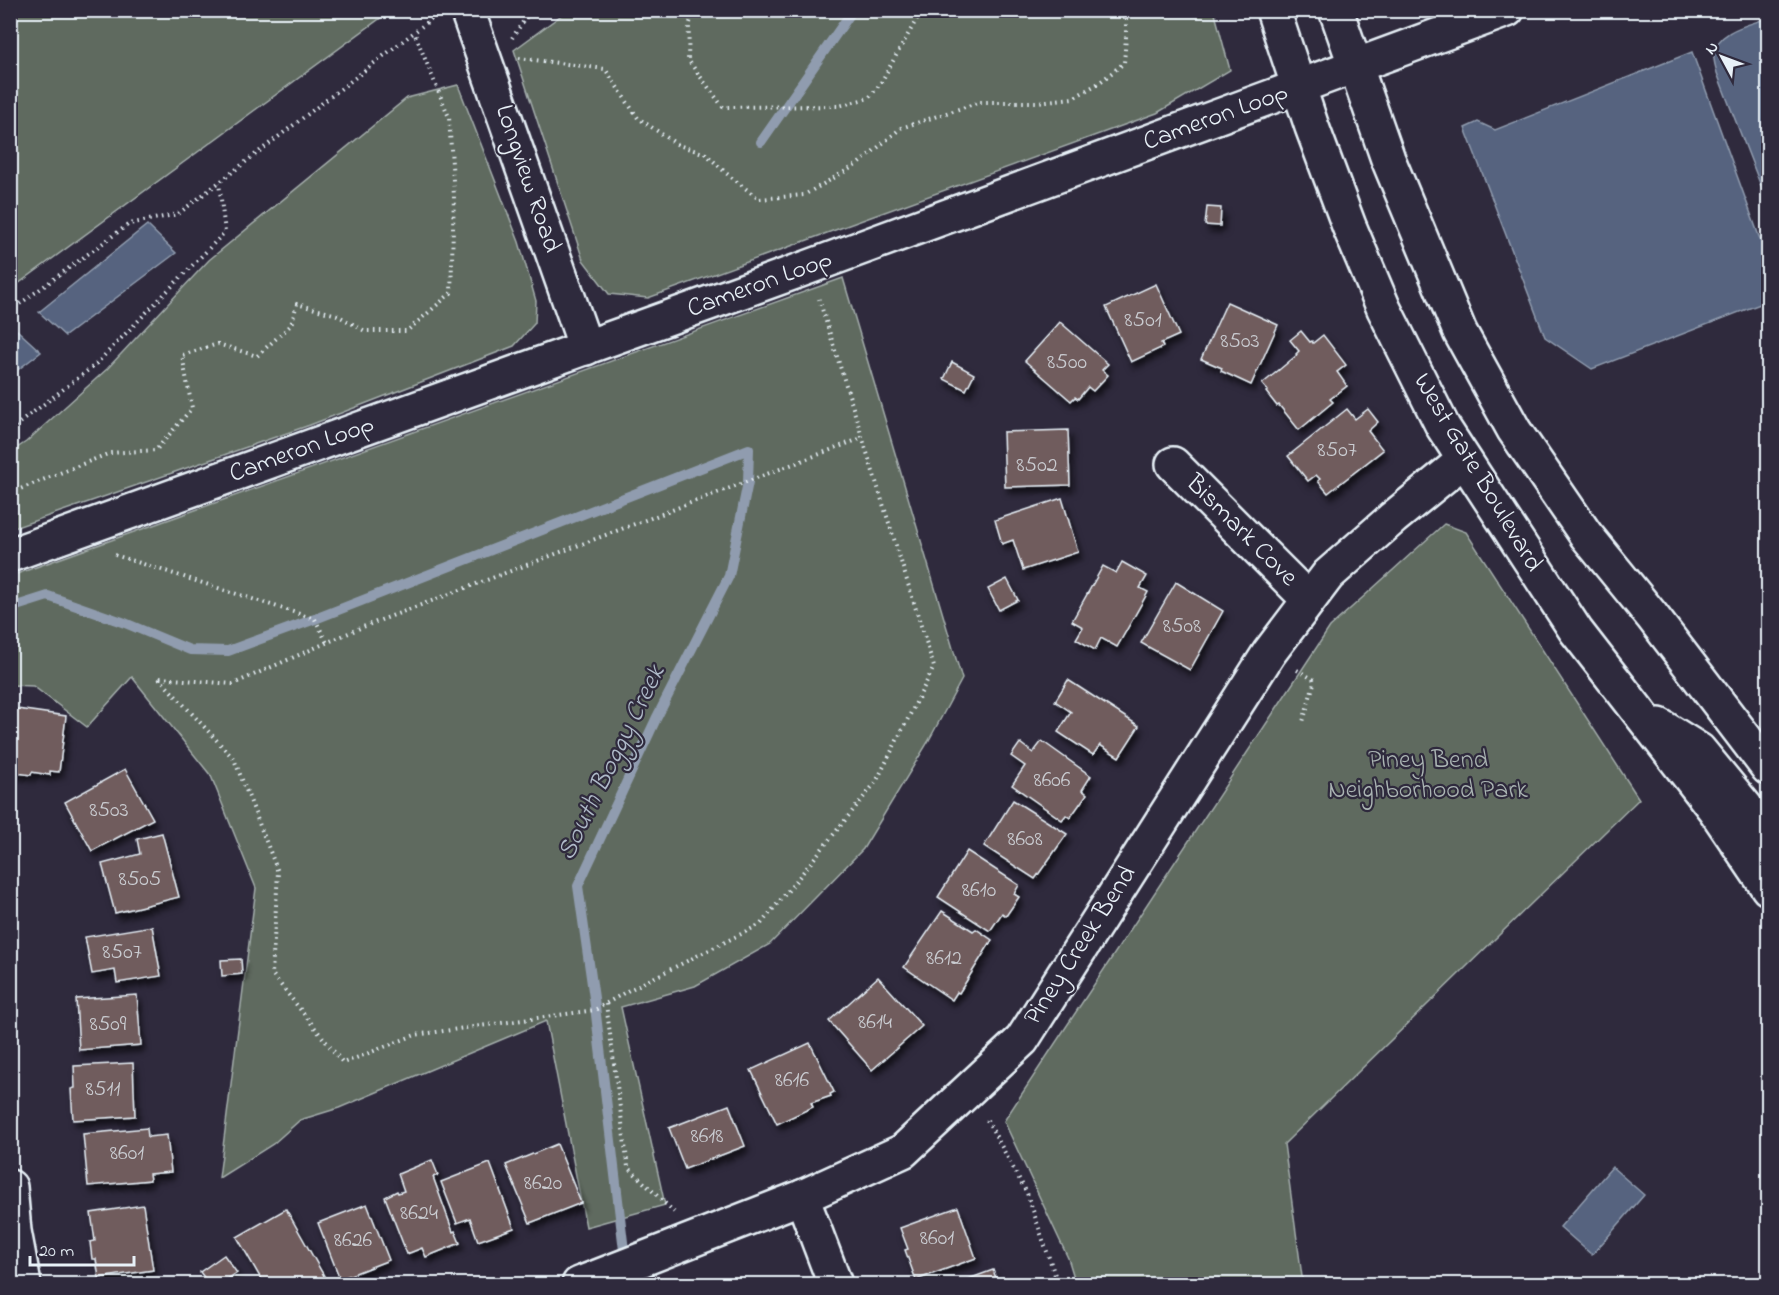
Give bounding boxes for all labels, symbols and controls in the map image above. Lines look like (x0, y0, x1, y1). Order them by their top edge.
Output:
north arrow (1692, 27, 1752, 87)
text: N (1700, 36, 1725, 60)
street label: Cameron Loop (1138, 74, 1294, 162)
street label: Longview Road (484, 100, 570, 258)
street label: Cameron Loop (682, 241, 838, 329)
house number: 8501 (1124, 305, 1162, 337)
house number: 8503 (1220, 326, 1260, 358)
house number: 8500 (1047, 347, 1087, 379)
street label: West Gate Boulevard (1402, 366, 1552, 580)
street label: Cameron Loop (224, 406, 380, 494)
house number: 8507 (1317, 435, 1357, 467)
house number: 8502 (1016, 450, 1058, 482)
street label: Bismark Cove (1175, 465, 1306, 596)
house number: 8508 (1163, 611, 1201, 643)
water label: South Boggy Creek (548, 658, 678, 868)
park label: Piney Bend Neighborhood Park (1328, 742, 1528, 810)
house number: 8606 (1033, 765, 1071, 797)
house number: 8503 (89, 795, 129, 827)
house number: 8608 (1007, 824, 1043, 856)
street label: Piney Creek Bend (1015, 858, 1147, 1033)
house number: 8505 (119, 864, 161, 896)
house number: 8610 (962, 875, 996, 907)
house number: 8507 (102, 937, 142, 969)
house number: 8612 (926, 943, 962, 975)
house number: 8614 (858, 1007, 892, 1039)
house number: 8509 (90, 1009, 127, 1041)
house number: 8616 (775, 1065, 810, 1097)
house number: 8511 (86, 1074, 120, 1106)
house number: 8618 (690, 1121, 724, 1153)
house number: 8601 (110, 1138, 144, 1170)
house number: 8620 (524, 1168, 562, 1200)
house number: 8624 (400, 1198, 438, 1230)
house number: 8601 (920, 1223, 954, 1255)
house number: 8626 (334, 1225, 373, 1257)
scale bar (30, 1229, 134, 1267)
text: 20 m (39, 1239, 74, 1265)

